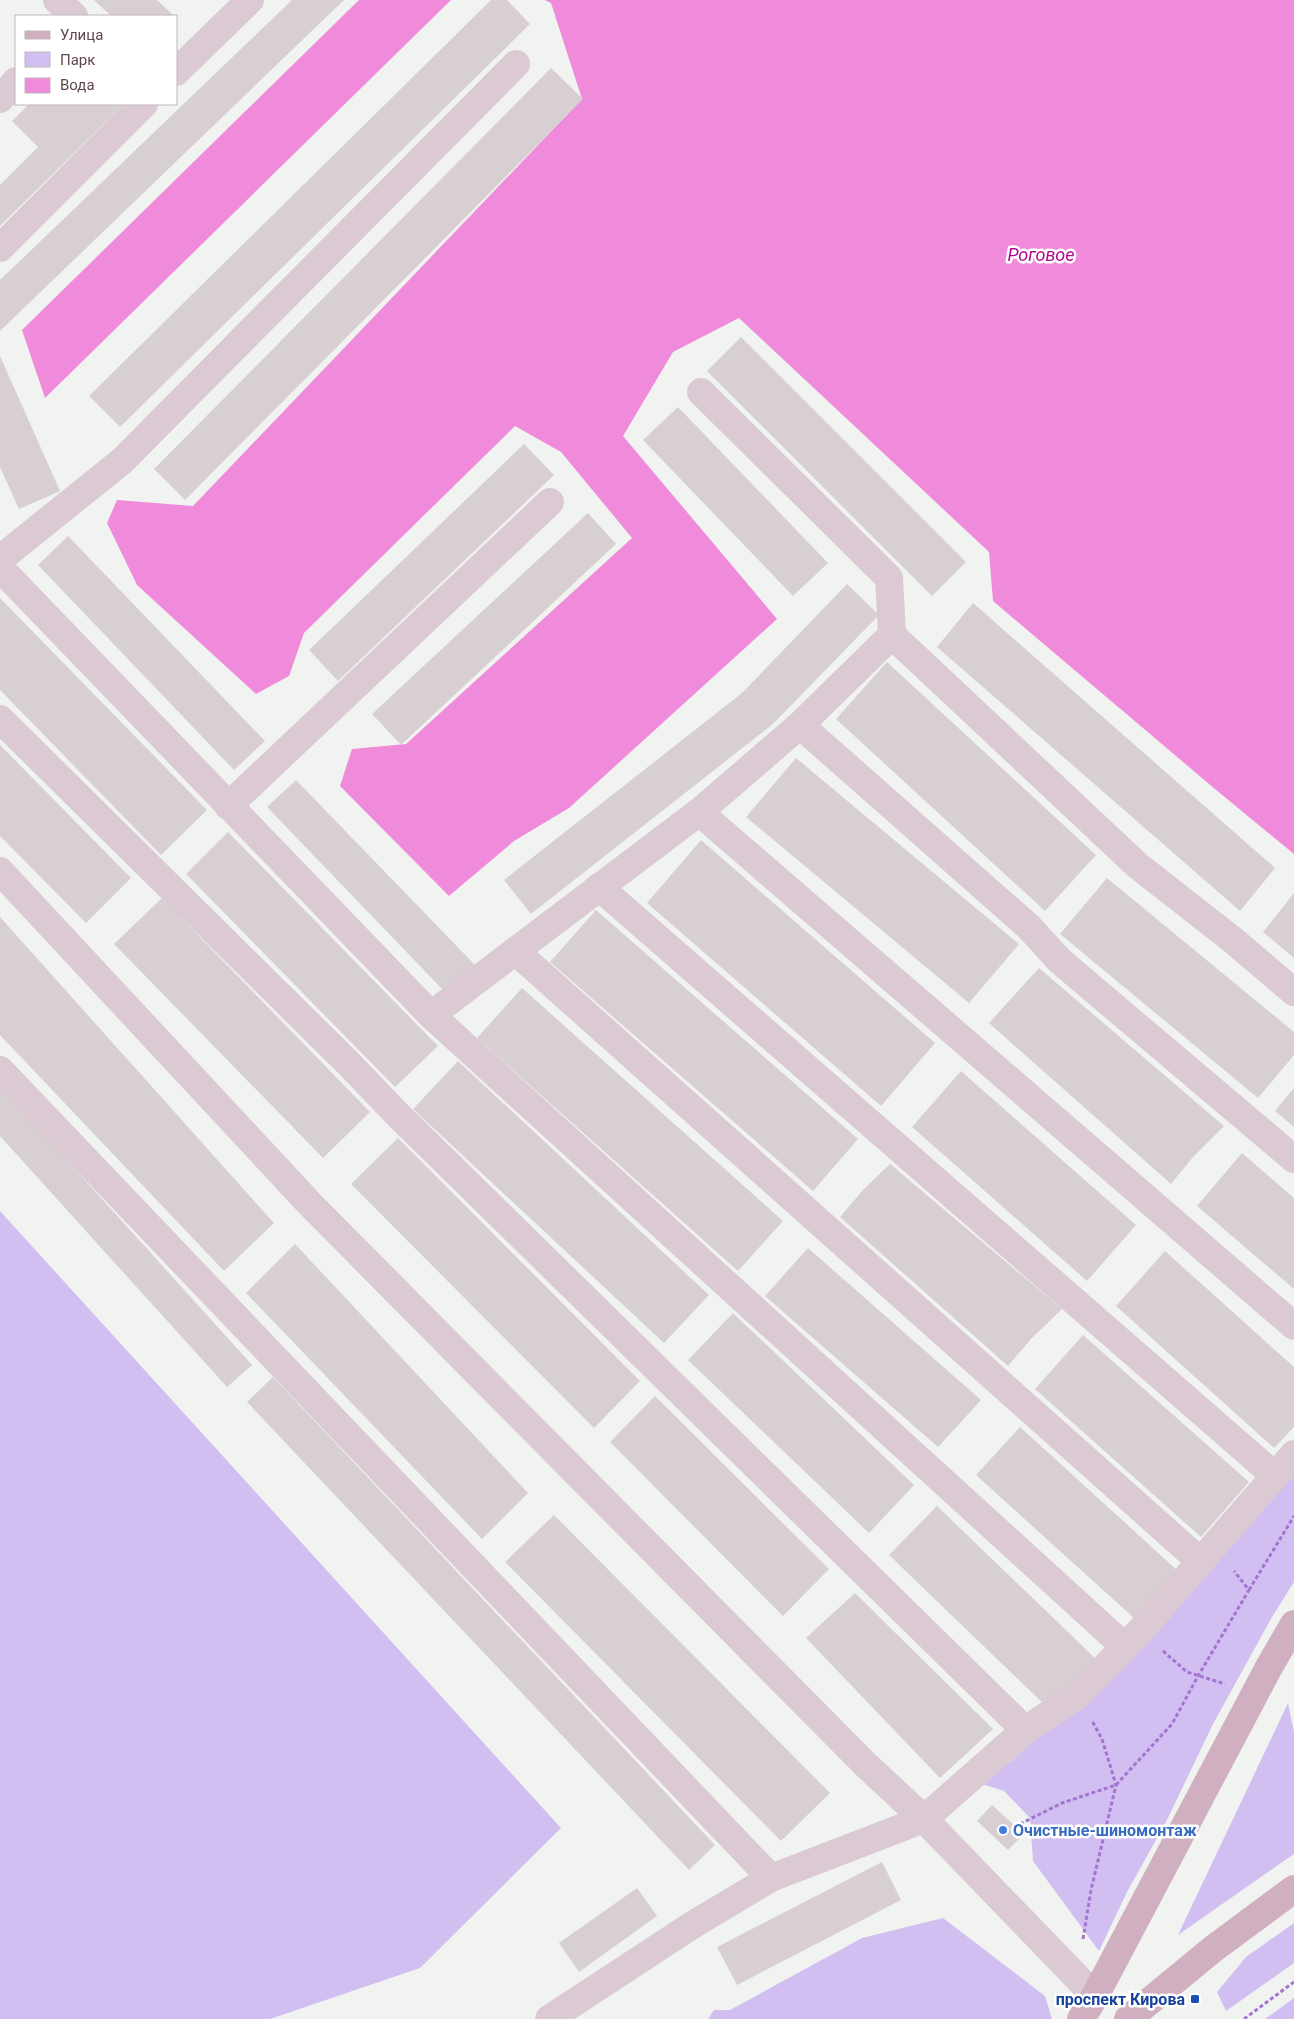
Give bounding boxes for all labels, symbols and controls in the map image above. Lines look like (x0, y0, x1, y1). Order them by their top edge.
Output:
legend (15, 15, 178, 105)
text: Улица (60, 26, 103, 44)
text: Парк (60, 51, 95, 69)
text: Вода (60, 76, 95, 94)
water label: Роговое (1007, 244, 1075, 265)
place label: Очистные-шиномонтаж (1013, 1821, 1197, 1840)
marker: Очистные-шиномонтаж (997, 1824, 1009, 1836)
place label: проспект Кирова (1056, 1990, 1185, 2009)
marker: проспект Кирова (1189, 1993, 1201, 2005)

